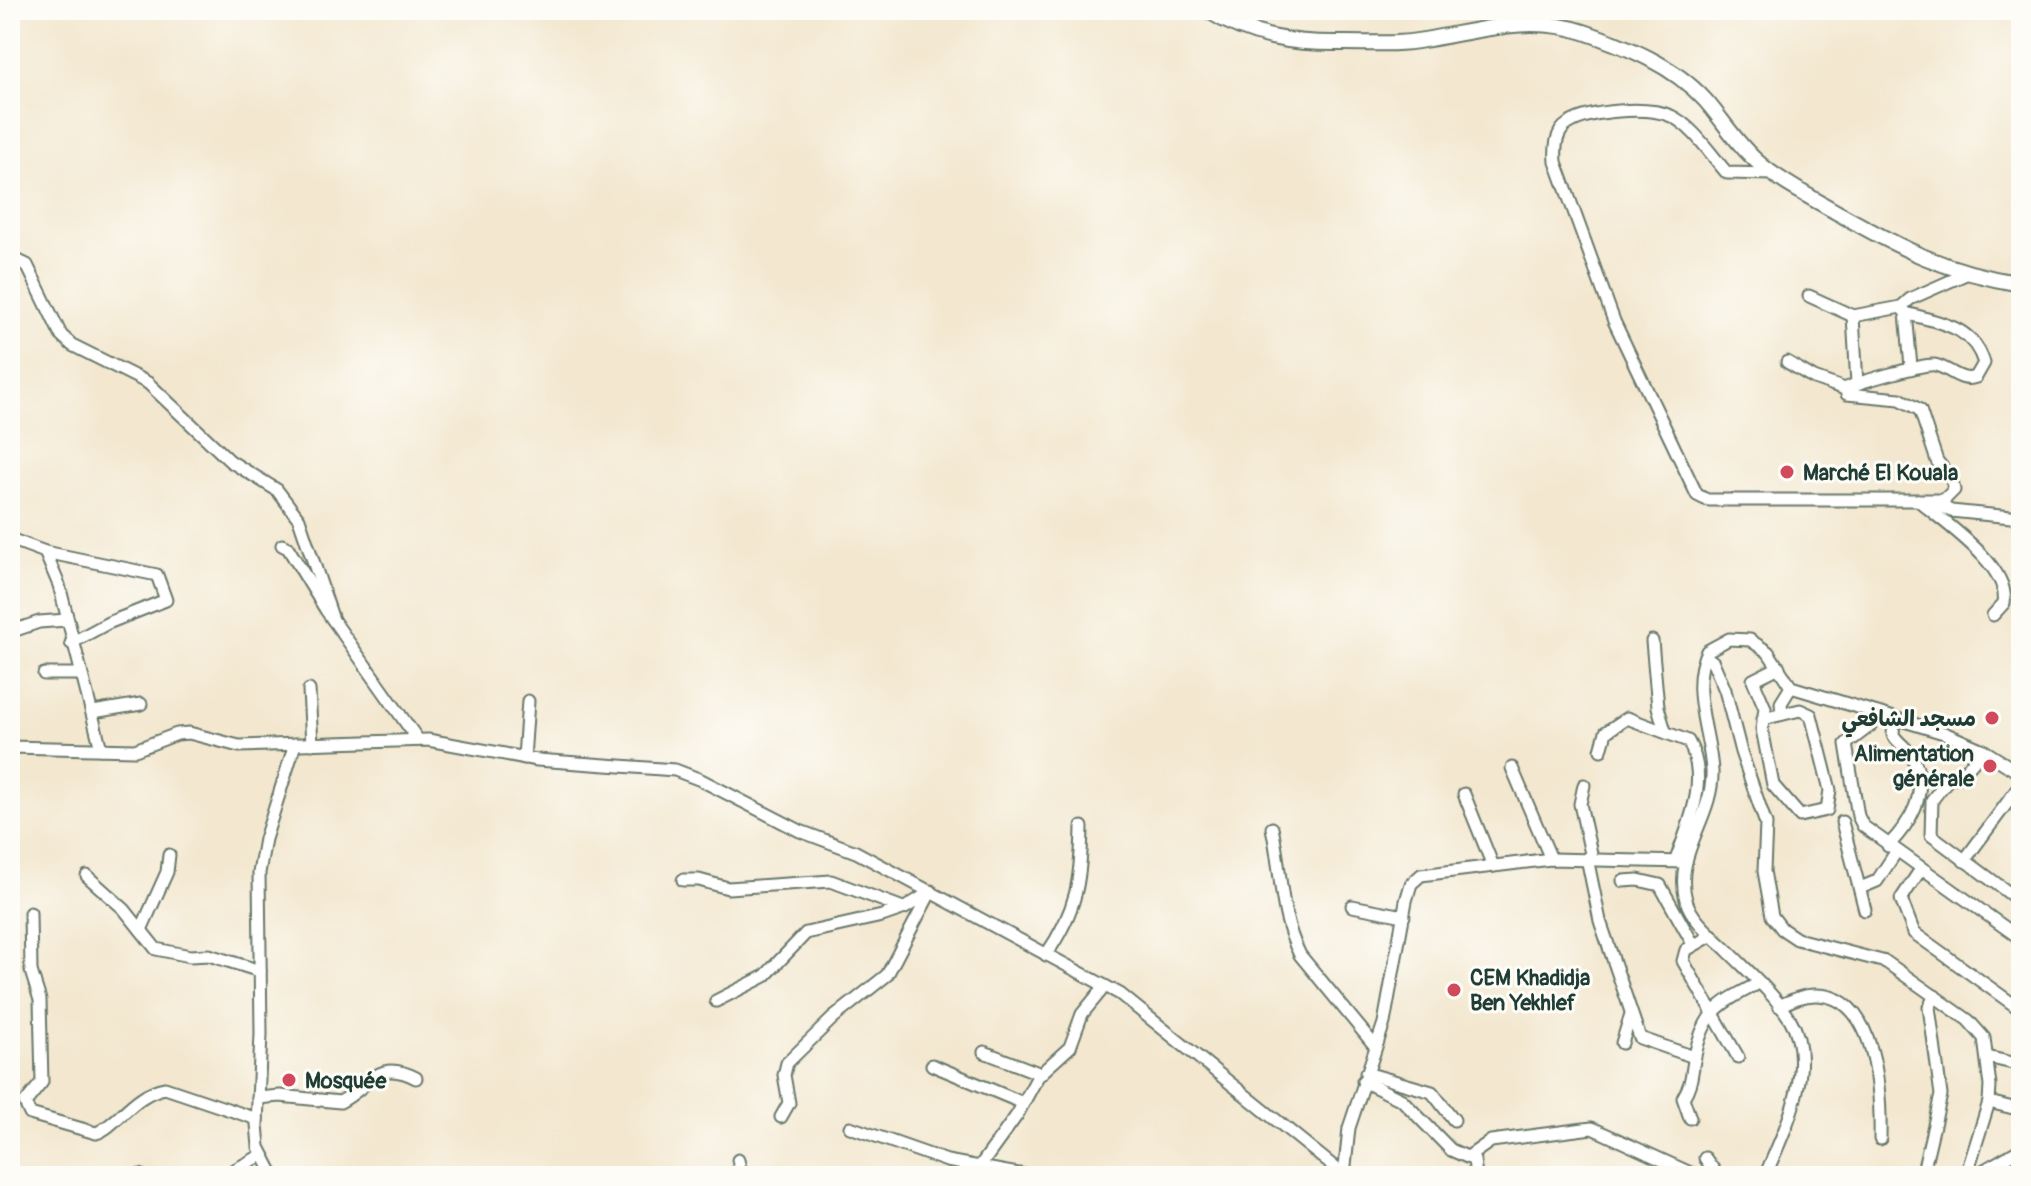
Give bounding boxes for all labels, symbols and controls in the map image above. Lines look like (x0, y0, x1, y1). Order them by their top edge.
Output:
place label: Marché El Kouala (1803, 459, 1958, 487)
marker: Marché El Kouala (1778, 463, 1796, 481)
place label: مسجد الشافعي (1841, 705, 1976, 738)
marker: مسجد الشافعي (1983, 709, 2001, 727)
place label: Alimentation générale (1854, 740, 1975, 793)
marker: Alimentation générale (1981, 757, 1999, 775)
place label: CEM Khadidja Ben Yekhlef (1470, 964, 1590, 1017)
marker: CEM Khadidja Ben Yekhlef (1445, 981, 1463, 999)
place label: Mosquée (305, 1067, 388, 1095)
marker: Mosquée (280, 1071, 298, 1089)

